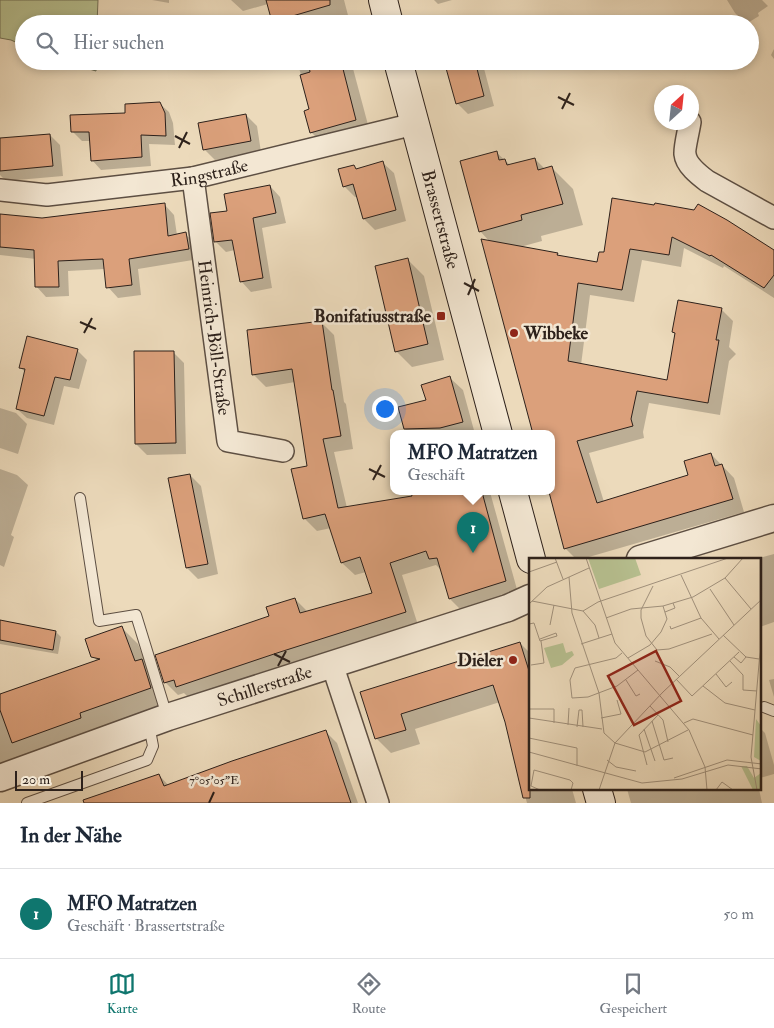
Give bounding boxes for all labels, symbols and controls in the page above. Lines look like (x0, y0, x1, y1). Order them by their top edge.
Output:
search box (15, 15, 759, 70)
icon: search (33, 29, 61, 57)
text: Hier suchen (73, 31, 164, 55)
north arrow (654, 85, 699, 130)
street label: Ringstraße (169, 153, 251, 192)
street label: Brassertstraße (416, 167, 465, 272)
street label: Heinrich-Böll-Straße (193, 259, 236, 417)
place label: Bonifatiusstraße (314, 305, 431, 328)
marker: Bonifatiusstraße (435, 310, 447, 322)
place label: Wibbeke (523, 322, 589, 345)
marker: Wibbeke (508, 327, 520, 339)
your location (372, 396, 398, 422)
popup (390, 430, 555, 495)
text: MFO Matratzen (408, 441, 538, 465)
text: Geschäft (408, 465, 465, 485)
pin: 1 (457, 512, 489, 553)
inset map (529, 558, 762, 790)
place label: Dieler (457, 649, 503, 672)
marker: Dieler (507, 654, 519, 666)
street label: Schillerstraße (214, 660, 315, 712)
scale bar (15, 768, 82, 791)
text: 20 m (22, 771, 50, 788)
text: 7°05'05"E (189, 773, 239, 788)
text: In der Nähe (20, 822, 122, 849)
text: MFO Matratzen (67, 892, 197, 916)
text: 1 (33, 904, 39, 924)
text: 50 m (723, 904, 754, 924)
text: Geschäft · Brassertstraße (67, 916, 225, 936)
tab: Karte (107, 970, 138, 1017)
tab: Route (352, 970, 386, 1017)
tab: Gespeichert (600, 970, 667, 1017)

